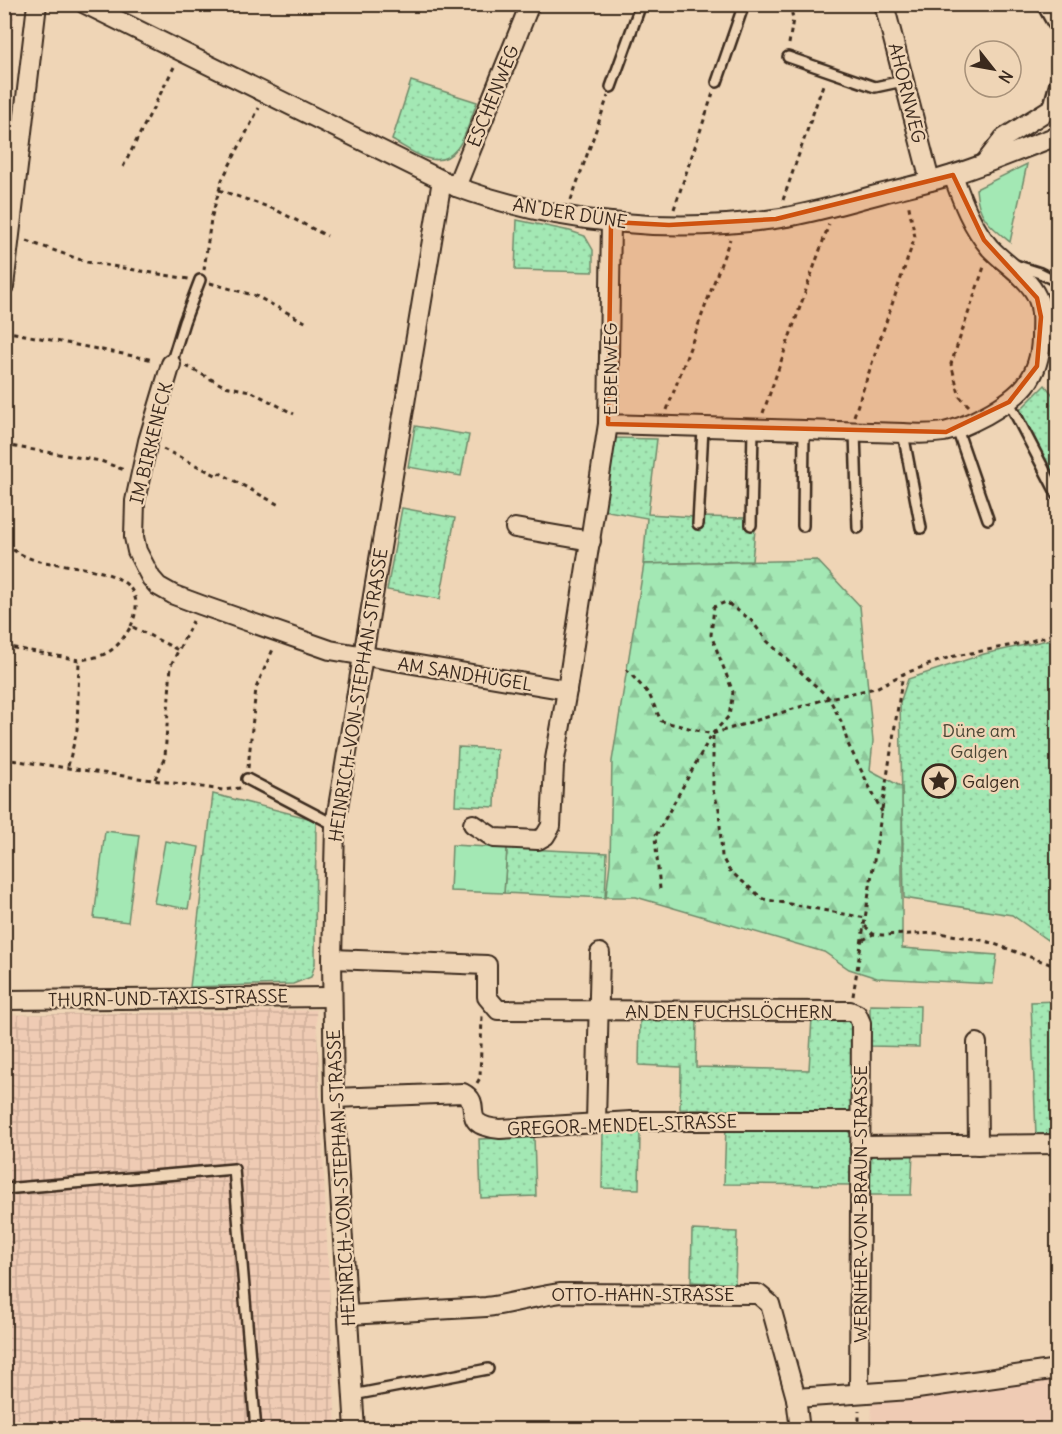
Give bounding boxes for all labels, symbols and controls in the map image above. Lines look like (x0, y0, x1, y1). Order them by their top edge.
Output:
north arrow (963, 39, 1023, 99)
street label: AHORNWEG (884, 41, 930, 145)
street label: ESCHENWEG (462, 42, 524, 150)
text: N (994, 67, 1017, 87)
street label: AN DER DÜNE (511, 193, 629, 233)
street label: EIBENWEG (599, 323, 622, 415)
street label: IM BIRKENECK (125, 380, 177, 506)
street label: HEINRICH-VON-STEPHAN-STRASSE (323, 546, 393, 844)
street label: AM SANDHÜGEL (396, 652, 534, 696)
park label: Düne am Galgen (942, 719, 1016, 763)
place icon: Galgen (921, 763, 957, 799)
place label: Galgen (962, 770, 1019, 793)
street label: THURN-UND-TAXIS-STRASSE (48, 984, 288, 1012)
street label: AN DEN FUCHSLÖCHERN (625, 1000, 833, 1023)
street label: HEINRICH-VON-STEPHAN-STRASSE (322, 1029, 360, 1327)
street label: WERNHER-VON-BRAUN-STRASSE (849, 1065, 872, 1343)
street label: GREGOR-MENDEL-STRASSE (507, 1109, 737, 1141)
street label: OTTO-HAHN-STRASSE (551, 1283, 735, 1306)

